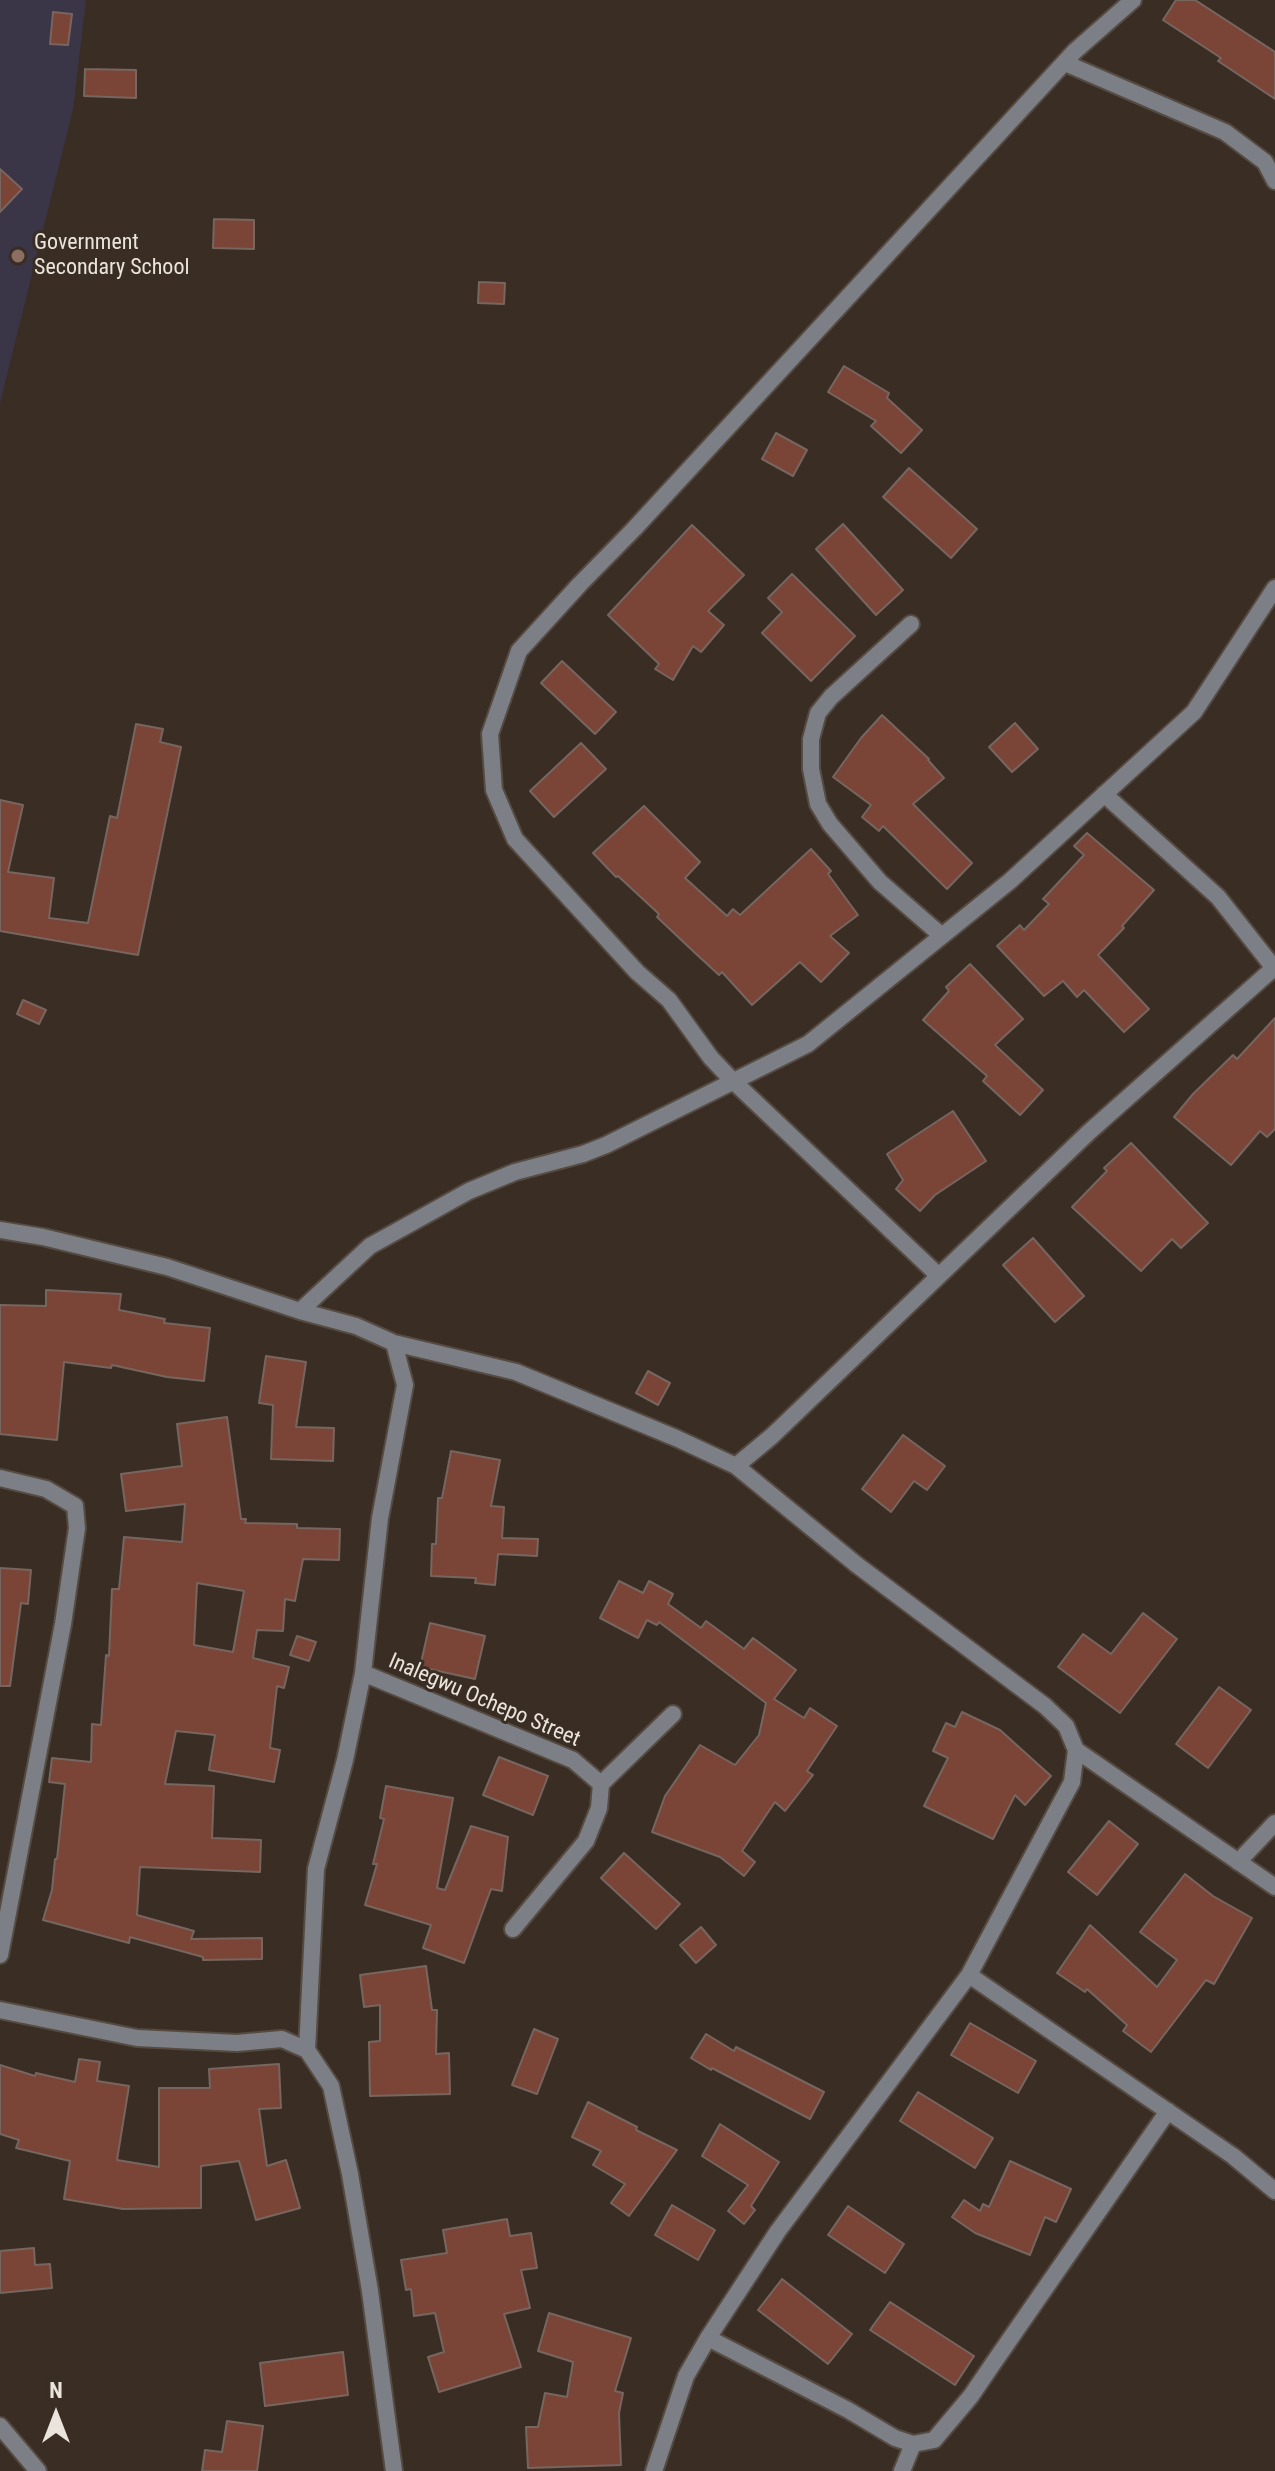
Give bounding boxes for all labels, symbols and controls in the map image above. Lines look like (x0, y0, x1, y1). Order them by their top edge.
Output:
place label: Government Secondary School (34, 230, 189, 282)
marker: Government Secondary School (9, 247, 27, 265)
street label: Inalegwu Ochepo Street (384, 1649, 584, 1753)
north arrow (16, 2375, 96, 2455)
text: N (49, 2378, 63, 2403)

